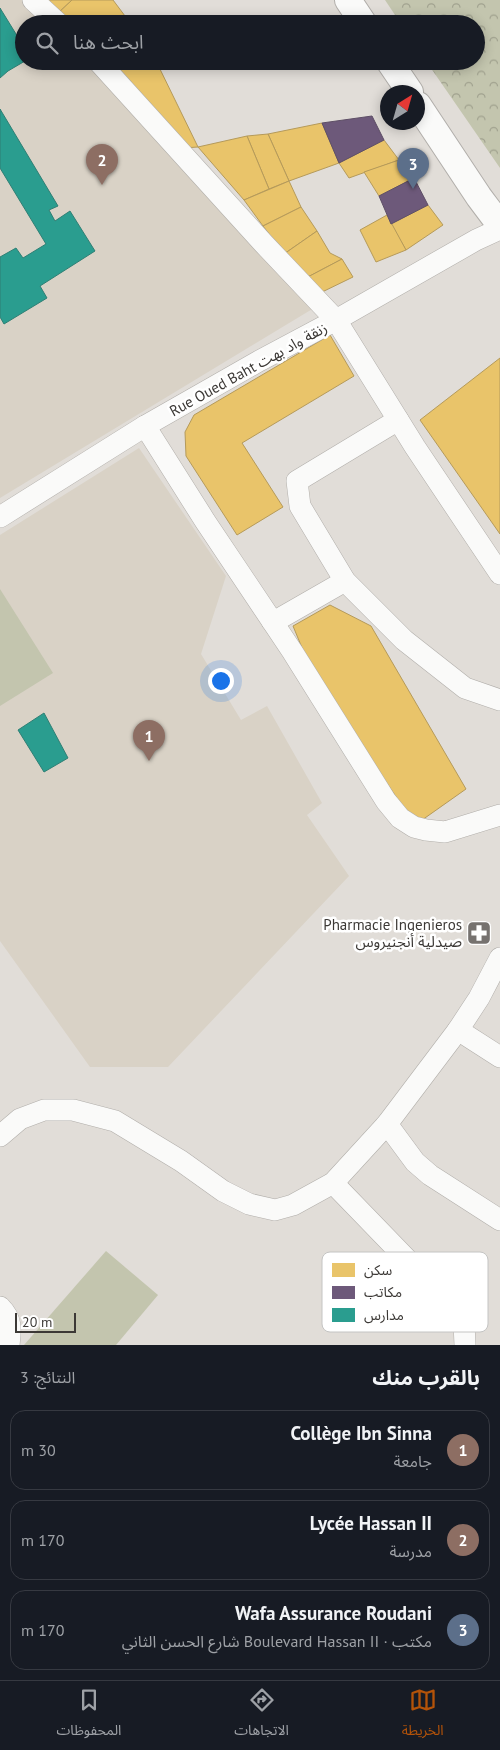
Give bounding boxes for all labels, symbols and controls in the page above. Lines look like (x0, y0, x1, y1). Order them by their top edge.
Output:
search box (15, 15, 485, 70)
icon: search (33, 29, 61, 57)
text: ابحث هنا (73, 30, 144, 54)
north arrow (380, 85, 425, 130)
pin: 2 (86, 144, 118, 185)
pin: 3 (397, 148, 429, 189)
street label: Rue Oued Baht زنقة واد بهت (166, 318, 330, 420)
your location (208, 668, 234, 694)
pin: 1 (133, 720, 165, 761)
place label: Pharmacie Ingenieros صيدلية أنجنيروس (323, 915, 462, 951)
pharmacy icon: Pharmacie Ingenieros صيدلية أنجنيروس (466, 920, 492, 946)
legend (322, 1252, 488, 1332)
text: سكن (364, 1261, 392, 1279)
text: مكاتب (364, 1283, 402, 1301)
text: مدارس (364, 1306, 404, 1324)
scale bar (15, 1310, 76, 1333)
text: 20 m (22, 1313, 52, 1331)
text: بالقرب منك (372, 1364, 480, 1391)
text: النتائج: 3 (20, 1367, 75, 1387)
text: Collège Ibn Sinna (290, 1421, 432, 1445)
text: 30 m (21, 1440, 56, 1460)
text: 1 (458, 1440, 468, 1460)
text: جامعة (393, 1451, 432, 1471)
text: Lycée Hassan II (310, 1511, 432, 1535)
text: 170 m (21, 1530, 64, 1550)
text: 2 (458, 1530, 468, 1550)
text: مدرسة (389, 1541, 432, 1561)
text: Wafa Assurance Roudani (235, 1601, 432, 1625)
text: 170 m (21, 1620, 64, 1640)
text: 3 (458, 1620, 468, 1640)
text: مكتب · Boulevard Hassan II شارع الحسن الثاني (122, 1631, 432, 1651)
tab: المحفوظات (56, 1686, 121, 1745)
tab: الاتجاهات (234, 1686, 289, 1745)
tab: الخريطة (402, 1686, 444, 1745)

